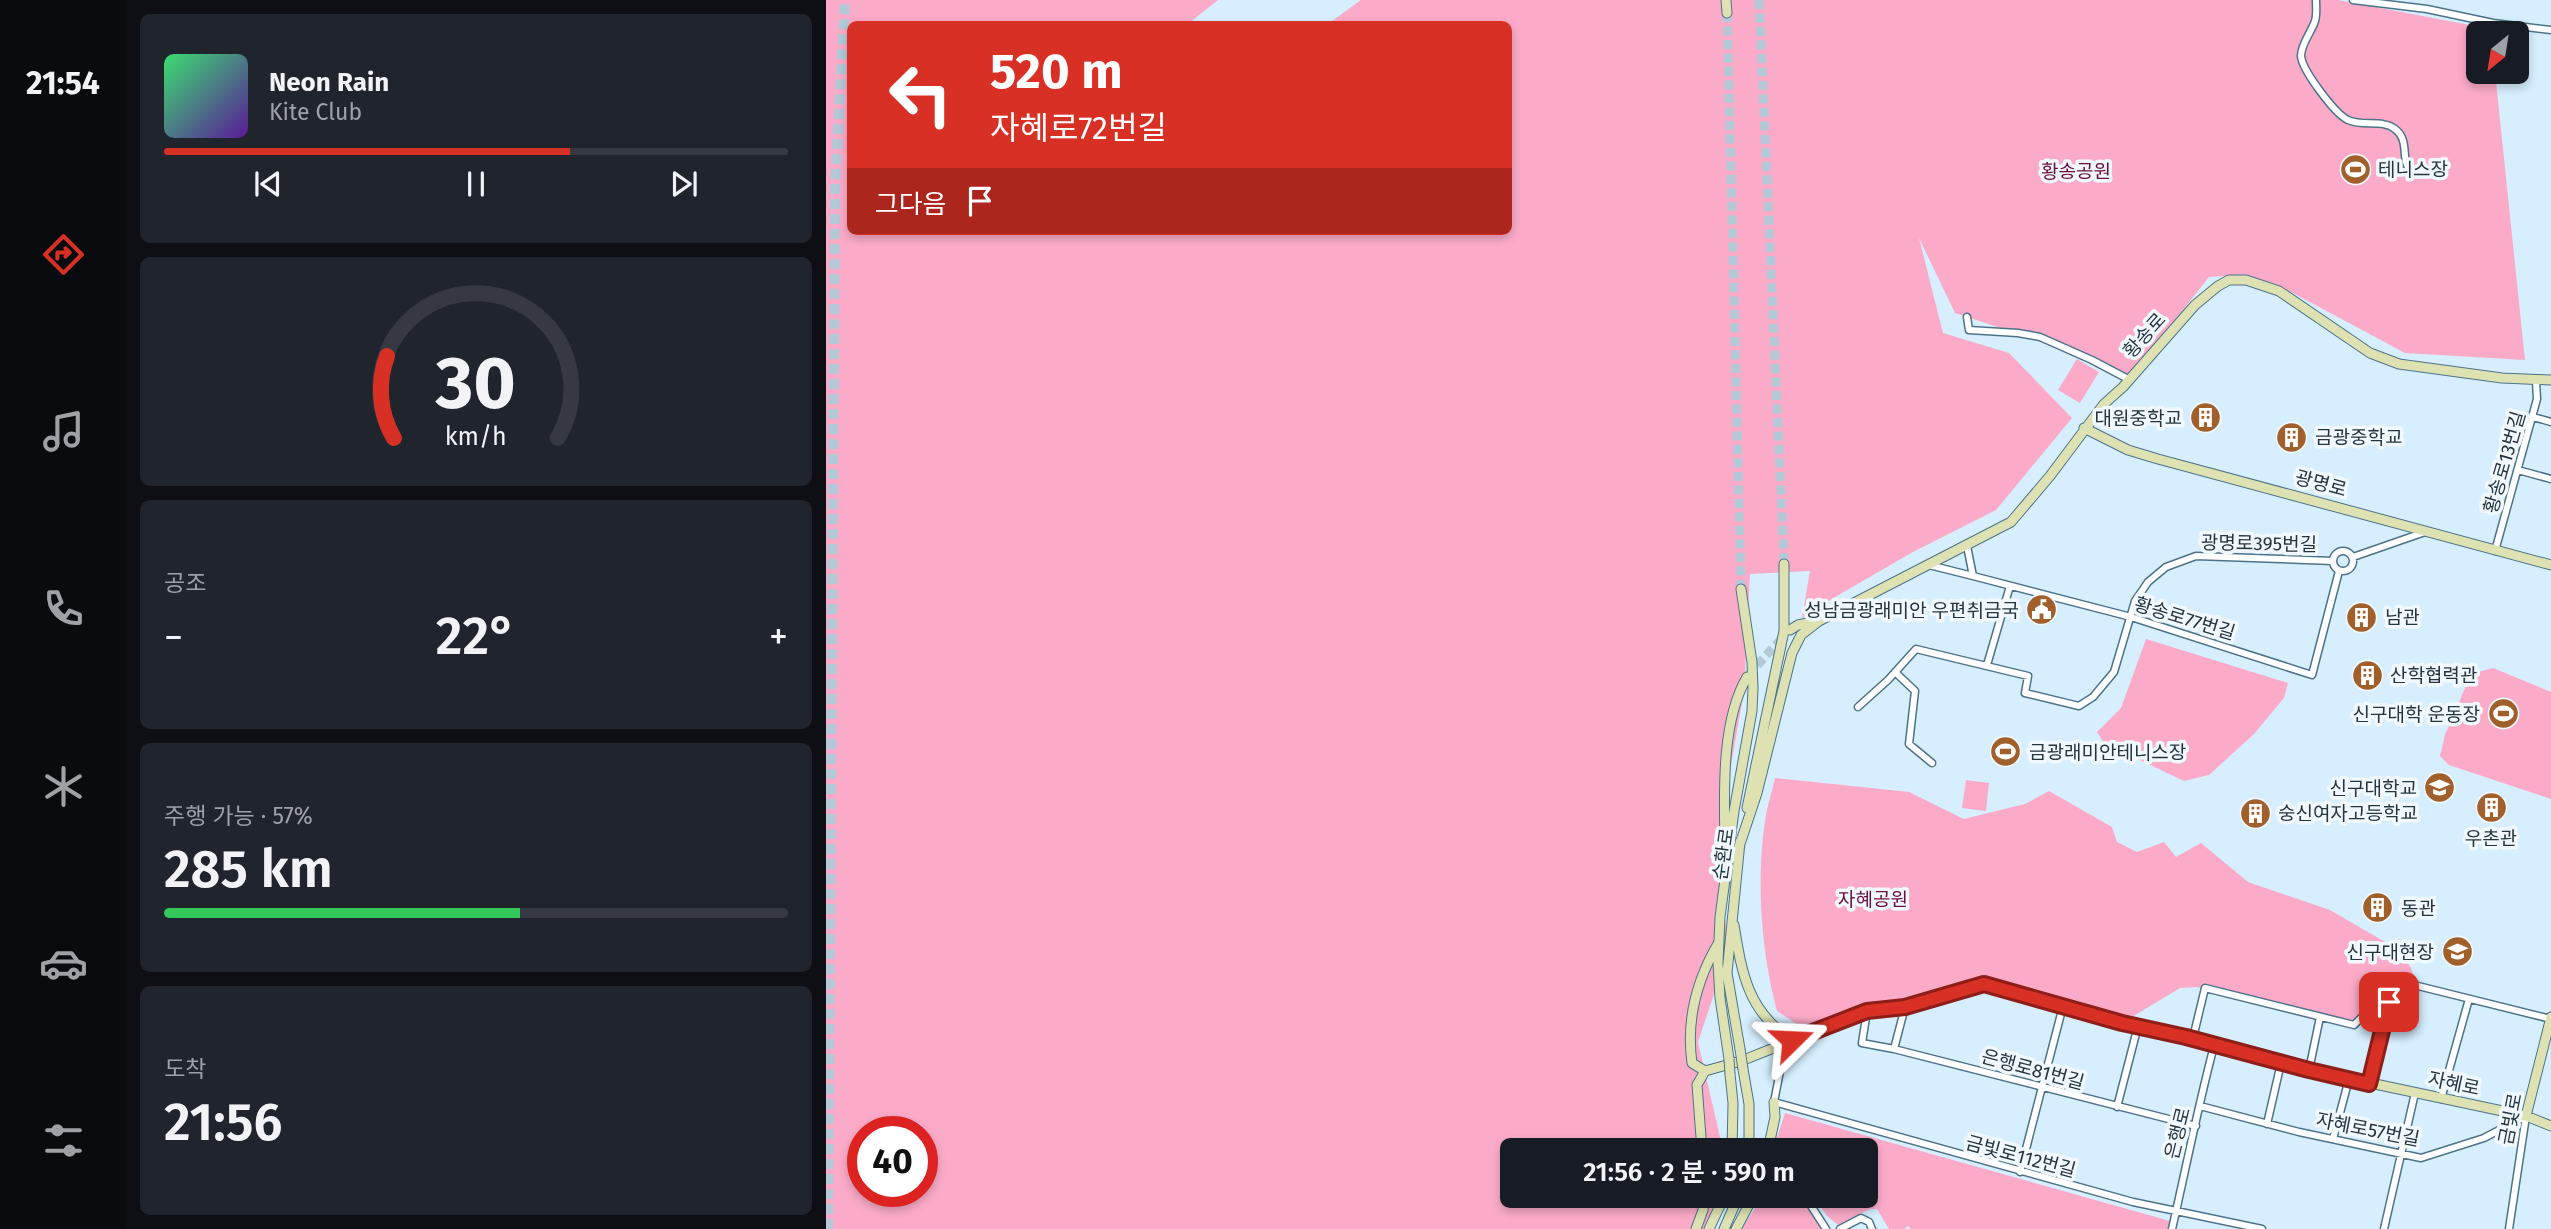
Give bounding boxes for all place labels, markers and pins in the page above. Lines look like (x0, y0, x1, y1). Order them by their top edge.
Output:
sports icon: 테니스장 (2338, 152, 2372, 186)
place label: 테니스장 (2378, 158, 2448, 181)
building icon: 대원중학교 (2188, 401, 2222, 435)
place label: 대원중학교 (2095, 407, 2182, 430)
building icon: 금광중학교 (2275, 420, 2309, 454)
place label: 금광중학교 (2315, 426, 2402, 449)
public building icon: 성남금광래미안 우편취금국 (2025, 593, 2059, 627)
place label: 성남금광래미안 우편취금국 (1804, 599, 2019, 622)
building icon: 남관 (2345, 600, 2379, 634)
place label: 남관 (2385, 606, 2420, 629)
building icon: 산학협력관 (2350, 658, 2384, 692)
place label: 산학협력관 (2390, 664, 2477, 687)
sports icon: 신구대학 운동장 (2486, 697, 2520, 731)
place label: 신구대학 운동장 (2353, 703, 2480, 726)
sports icon: 금광래미안테니스장 (1989, 735, 2023, 769)
place label: 금광래미안테니스장 (2029, 741, 2186, 764)
school or university icon: 신구대학교 (2423, 771, 2457, 805)
place label: 신구대학교 (2330, 777, 2417, 800)
building icon: 우촌관 (2474, 790, 2508, 824)
building icon: 숭신여자고등학교 (2238, 796, 2272, 830)
place label: 숭신여자고등학교 (2278, 802, 2418, 825)
place label: 우촌관 (2465, 827, 2517, 850)
building icon: 동관 (2361, 891, 2395, 925)
place label: 동관 (2401, 897, 2436, 920)
school or university icon: 신구대현장 (2440, 935, 2474, 969)
place label: 신구대현장 (2347, 941, 2434, 964)
pin (2359, 972, 2419, 1032)

